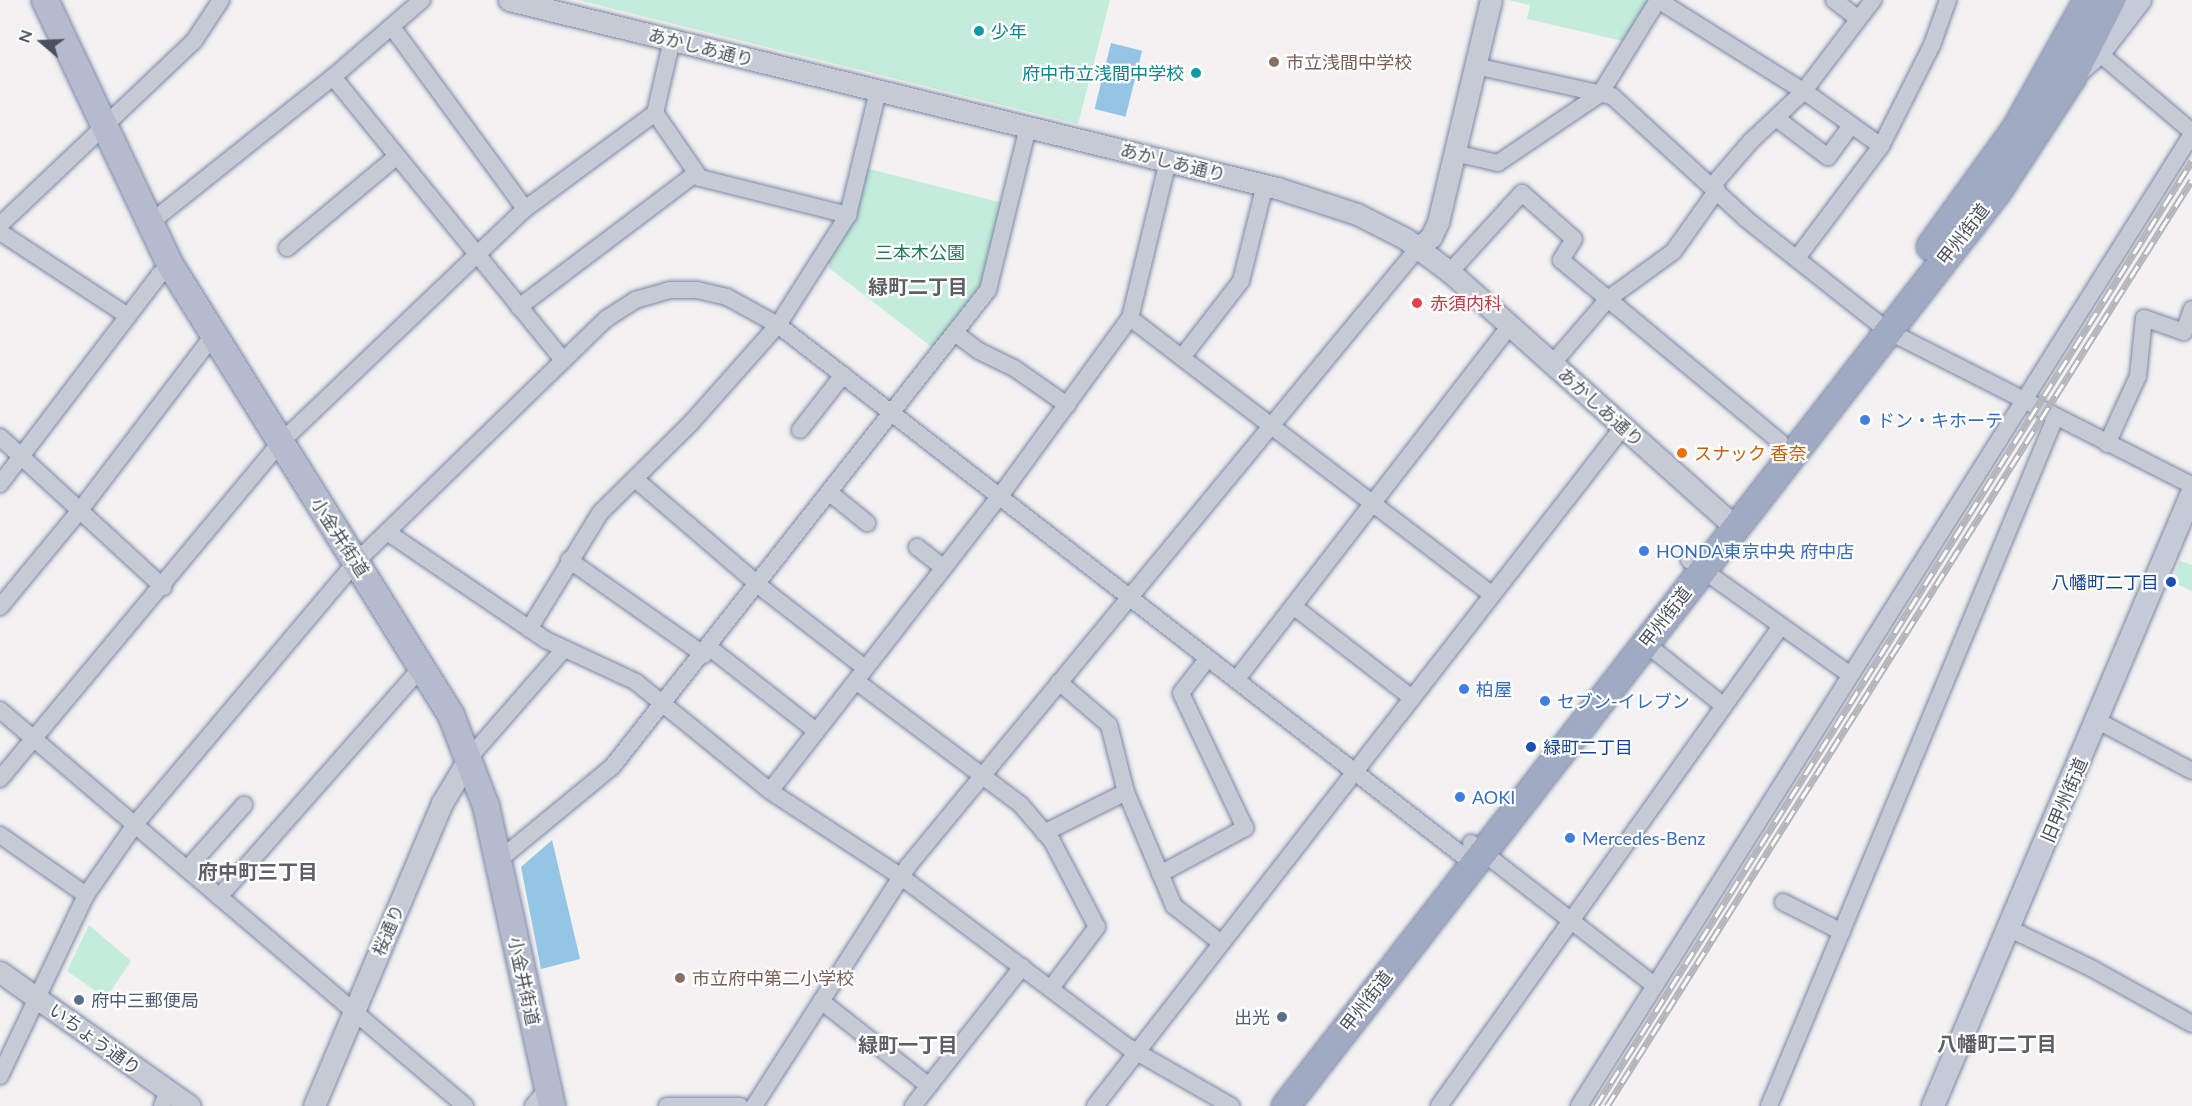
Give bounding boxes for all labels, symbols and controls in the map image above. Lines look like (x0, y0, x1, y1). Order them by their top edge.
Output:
north arrow (12, 12, 72, 72)
place label: 少年 (991, 20, 1027, 42)
street label: あかしあ通り (646, 23, 756, 71)
marker: 少年 (972, 24, 986, 38)
text: N (14, 27, 35, 45)
place label: 市立浅間中学校 (1286, 51, 1412, 73)
marker: 市立浅間中学校 (1267, 55, 1281, 69)
place label: 府中市立浅間中学校 (1022, 62, 1184, 84)
marker: 府中市立浅間中学校 (1189, 66, 1203, 80)
street label: あかしあ通り (1118, 138, 1228, 186)
street label: 甲州街道 (1932, 199, 1994, 269)
park label: 三本木公園 (875, 241, 965, 263)
district label: 緑町二丁目 (868, 274, 968, 298)
place label: 赤須内科 (1430, 292, 1502, 314)
marker: 赤須内科 (1408, 294, 1426, 312)
street label: あかしあ通り (1554, 363, 1648, 451)
place label: ドン・キホーテ (1877, 409, 2003, 431)
marker: ドン・キホーテ (1858, 413, 1872, 427)
place label: スナック 香奈 (1694, 442, 1807, 464)
marker: スナック 香奈 (1675, 446, 1689, 460)
street label: 小金井街道 (306, 493, 374, 581)
place label: HONDA東京中央 府中店 (1656, 540, 1854, 562)
marker: HONDA東京中央 府中店 (1637, 544, 1651, 558)
place label: 八幡町二丁目 (2051, 571, 2159, 593)
marker: 八幡町二丁目 (2164, 575, 2178, 589)
street label: 甲州街道 (1634, 582, 1696, 652)
place label: 柏屋 (1476, 678, 1512, 700)
marker: 柏屋 (1457, 682, 1471, 696)
place label: セブン-イレブン (1557, 690, 1690, 712)
marker: セブン-イレブン (1538, 694, 1552, 708)
place label: 緑町二丁目 (1543, 736, 1633, 758)
marker: 緑町二丁目 (1524, 740, 1538, 754)
street label: 旧甲州街道 (2036, 754, 2092, 846)
place label: AOKI (1472, 786, 1515, 808)
marker: AOKI (1453, 790, 1467, 804)
place label: Mercedes-Benz (1582, 827, 1705, 849)
marker: Mercedes-Benz (1563, 831, 1577, 845)
district label: 府中町三丁目 (198, 859, 318, 883)
street label: 桜通り (368, 901, 408, 959)
street label: 小金井街道 (504, 935, 544, 1027)
street label: 甲州街道 (1335, 966, 1397, 1036)
place label: 市立府中第二小学校 (692, 967, 854, 989)
marker: 市立府中第二小学校 (673, 971, 687, 985)
place label: 府中三郵便局 (91, 989, 199, 1011)
marker: 府中三郵便局 (72, 993, 86, 1007)
street label: いちょう通り (45, 999, 145, 1079)
place label: 出光 (1234, 1006, 1270, 1028)
marker: 出光 (1275, 1010, 1289, 1024)
district label: 八幡町二丁目 (1937, 1031, 2057, 1055)
district label: 緑町一丁目 (858, 1032, 958, 1056)

